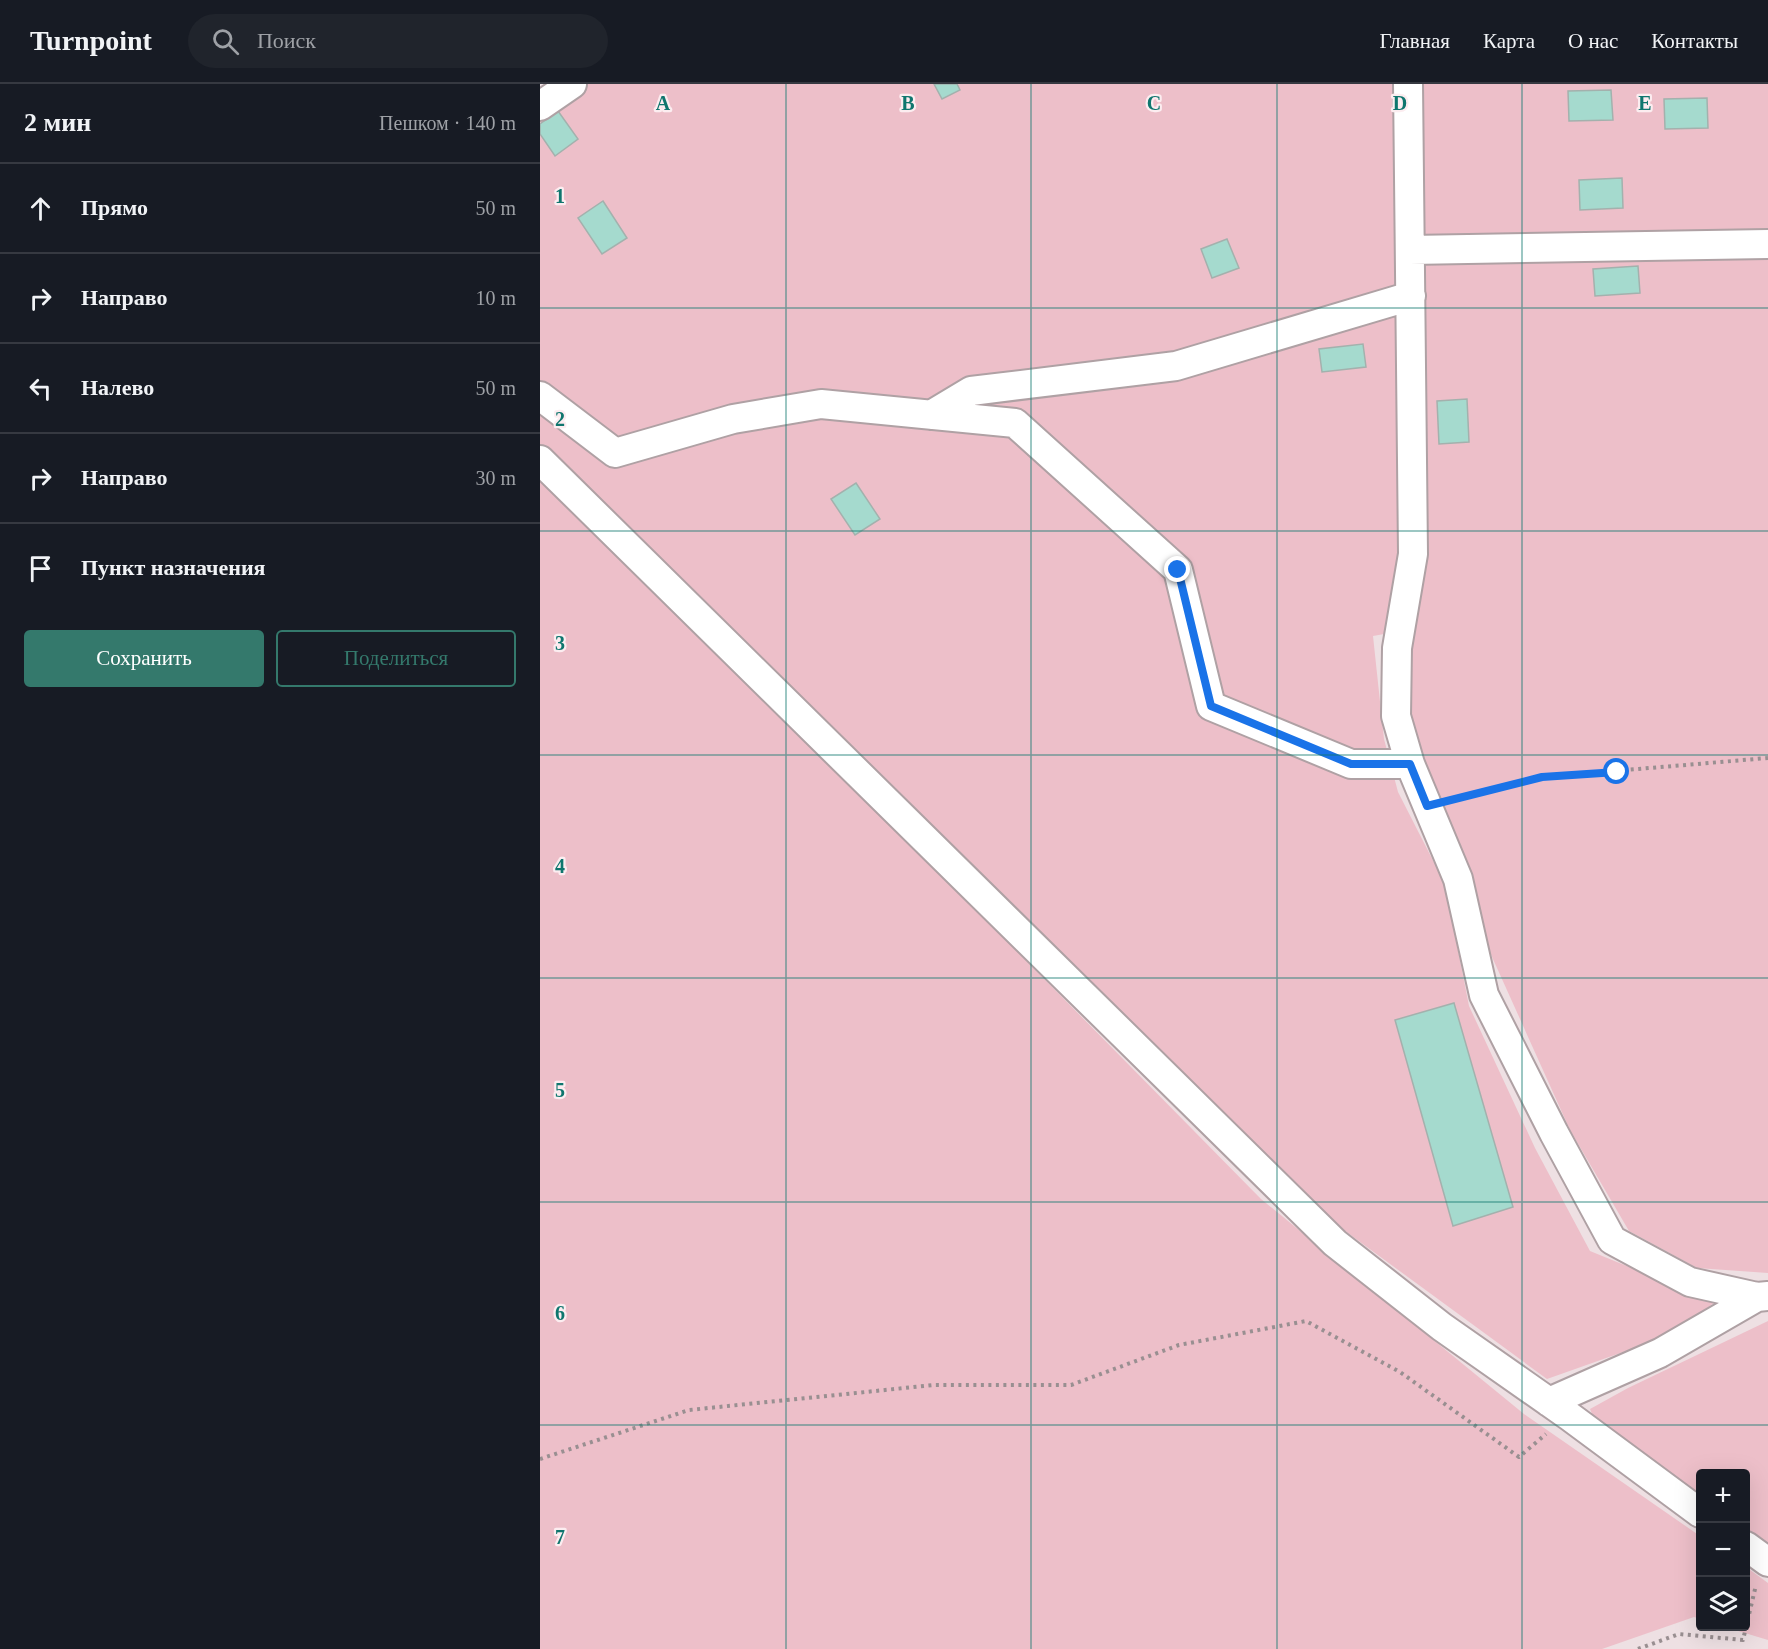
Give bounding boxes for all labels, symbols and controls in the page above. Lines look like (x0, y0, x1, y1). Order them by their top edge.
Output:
search box (188, 14, 608, 68)
text: Turnpoint (30, 25, 152, 56)
icon: search (209, 25, 242, 58)
text: Поиск (257, 28, 316, 53)
text: Главная (1380, 29, 1450, 53)
text: Карта (1483, 29, 1535, 53)
text: О нас (1568, 29, 1618, 53)
text: Контакты (1651, 29, 1738, 53)
text: A (656, 92, 671, 114)
text: B (901, 92, 915, 114)
text: C (1147, 92, 1161, 114)
text: D (1393, 92, 1407, 114)
text: E (1638, 92, 1652, 114)
text: 2 мин (24, 108, 91, 137)
text: Пешком · 140 m (379, 112, 516, 134)
text: 1 (555, 185, 565, 207)
icon: ahead (24, 192, 57, 225)
text: Прямо (81, 195, 148, 220)
text: 50 m (475, 197, 516, 219)
icon: right (24, 282, 57, 315)
text: Направо (81, 285, 167, 310)
text: 10 m (475, 287, 516, 309)
icon: left (24, 372, 57, 405)
text: Налево (81, 375, 154, 400)
text: 50 m (475, 377, 516, 399)
text: 2 (555, 408, 565, 430)
icon: right (24, 462, 57, 495)
text: Направо (81, 465, 167, 490)
text: 30 m (475, 467, 516, 489)
icon: arrive (24, 552, 57, 585)
text: Пункт назначения (81, 555, 266, 580)
route end (1164, 556, 1190, 582)
button: Сохранить (24, 630, 264, 687)
button: Поделиться (276, 630, 516, 687)
text: 3 (555, 632, 565, 654)
route start (1603, 758, 1629, 784)
text: 4 (555, 855, 565, 877)
text: 5 (555, 1079, 565, 1101)
text: 6 (555, 1302, 565, 1324)
map controls (1696, 1469, 1750, 1631)
button: + (1696, 1469, 1750, 1523)
button: − (1696, 1523, 1750, 1577)
text: 7 (555, 1526, 565, 1548)
button: layers (1696, 1577, 1750, 1631)

